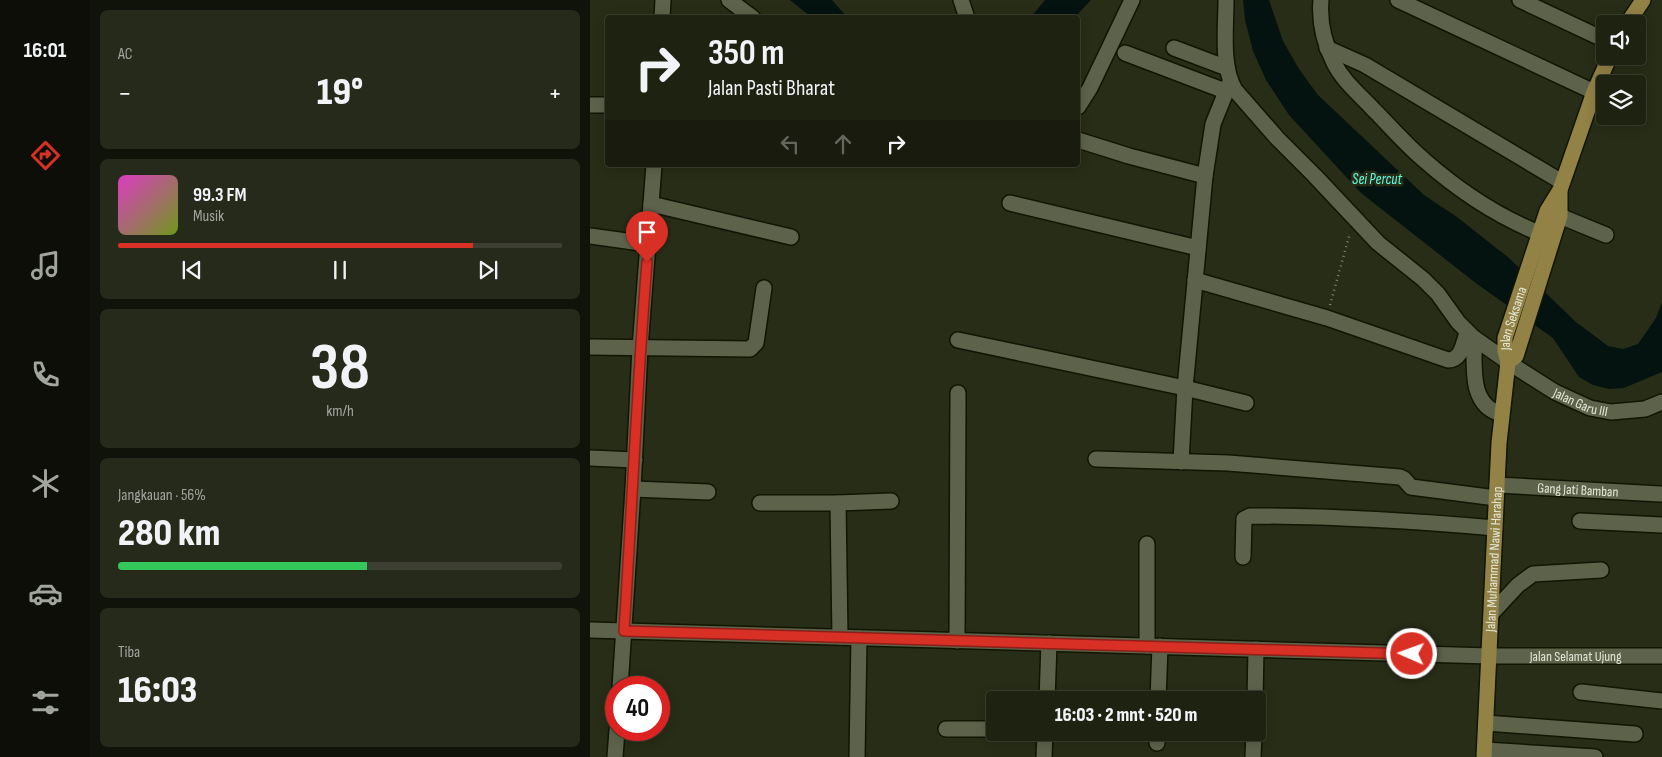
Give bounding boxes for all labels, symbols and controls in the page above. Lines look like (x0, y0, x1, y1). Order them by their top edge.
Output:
map controls (1596, 15, 1646, 125)
button: sound (1596, 15, 1646, 65)
text: 350 m (708, 32, 784, 75)
icon: right (625, 35, 690, 100)
text: 16:01 (23, 37, 67, 64)
text: AC (118, 45, 132, 64)
text: 19° (317, 70, 363, 115)
text: Jalan Pasti Bharat (708, 75, 835, 102)
button: layers (1596, 75, 1646, 125)
text: − (118, 77, 132, 110)
text: + (548, 77, 562, 110)
icon: left (776, 130, 804, 158)
icon: ahead (829, 130, 857, 158)
icon: right (882, 130, 910, 158)
icon: directions (28, 138, 63, 173)
water label: Sei Percut (1352, 170, 1402, 189)
text: 99.3 FM (193, 184, 247, 207)
text: Musik (193, 207, 224, 226)
pin (626, 211, 668, 262)
icon: arrive (633, 218, 661, 246)
icon: music (28, 248, 63, 283)
icon: previous (178, 256, 206, 284)
icon: pause (326, 256, 354, 284)
icon: next (474, 256, 502, 284)
street label: Jalan Seksama (1496, 284, 1530, 351)
text: 38 (310, 330, 370, 408)
icon: phone (28, 357, 63, 392)
street label: Jalan Garu III (1550, 383, 1609, 420)
text: km/h (326, 402, 354, 421)
icon: climate (28, 466, 63, 501)
street label: Gang Jati Bamban (1537, 479, 1619, 500)
text: Jangkauan · 56% (118, 486, 206, 505)
street label: Jalan Muhammad Nawi Harahap (1481, 486, 1505, 633)
text: 280 km (118, 511, 220, 556)
icon: car (28, 576, 63, 611)
position arrow (1385, 627, 1437, 679)
text: Tiba (118, 643, 140, 662)
street label: Jalan Selamat Ujung (1529, 648, 1622, 665)
text: 16:03 (118, 668, 197, 713)
speed limit sign: 40 (605, 676, 670, 741)
icon: filters (28, 685, 63, 720)
text: 16:03 · 2 mnt · 520 m (1055, 704, 1197, 727)

